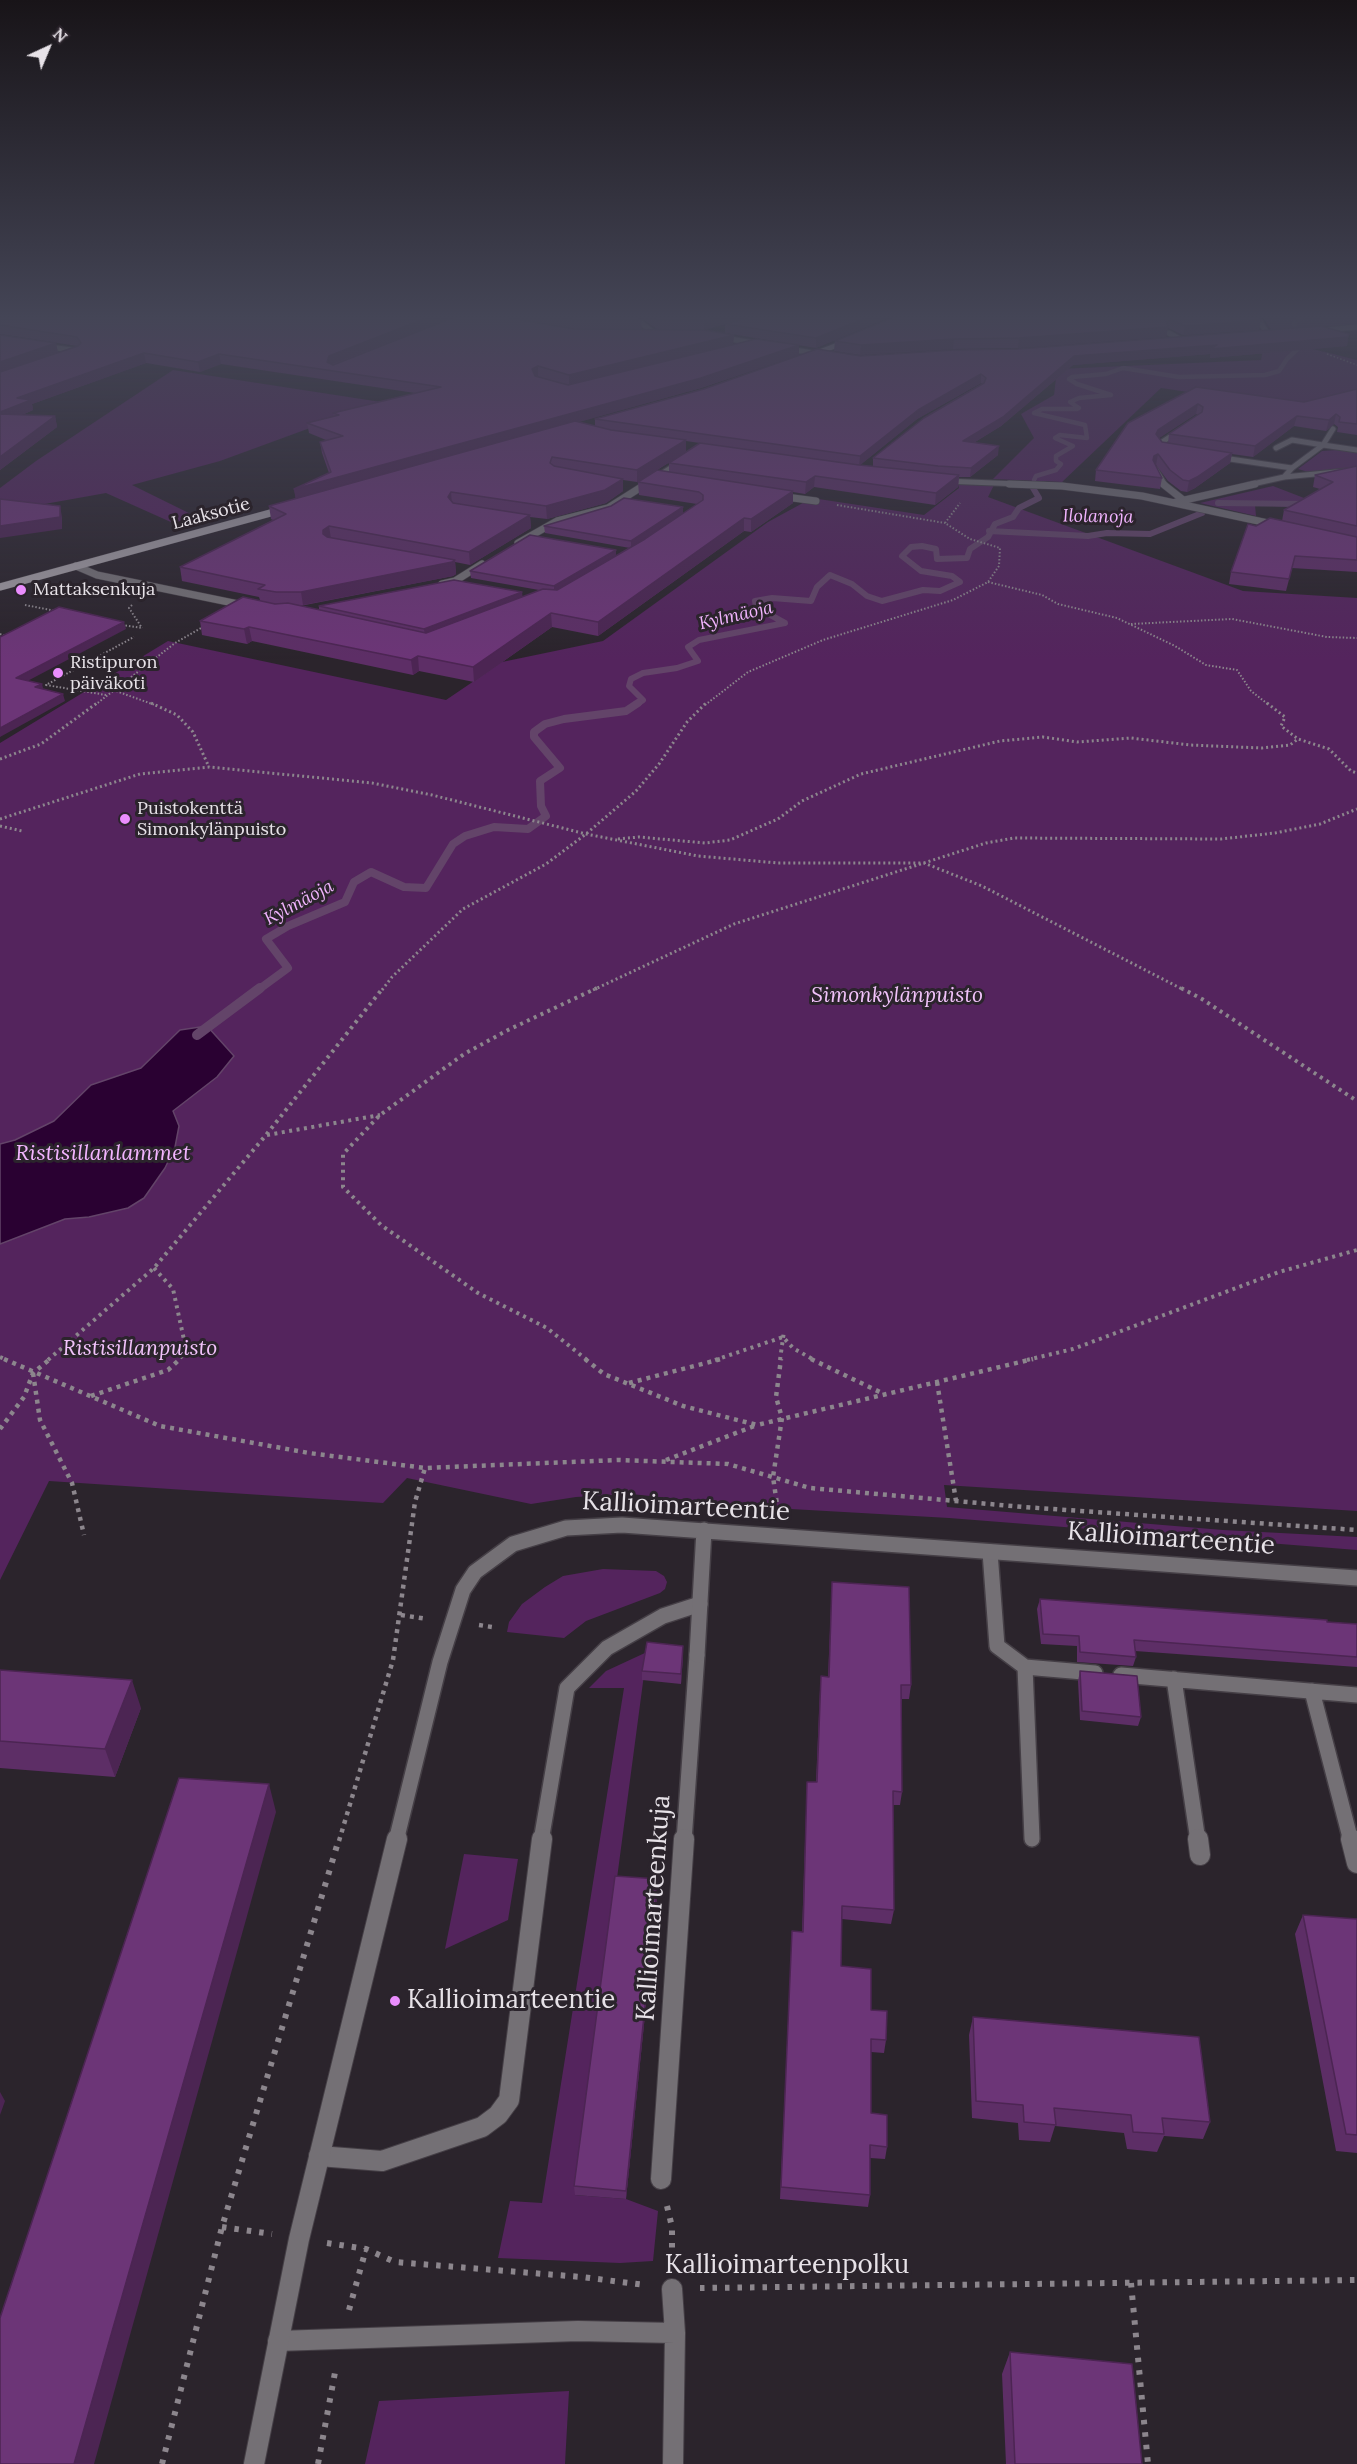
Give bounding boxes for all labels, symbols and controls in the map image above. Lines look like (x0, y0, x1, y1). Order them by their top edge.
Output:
north arrow (18, 18, 78, 78)
text: N (49, 24, 72, 47)
street label: Laaksotie (170, 493, 252, 535)
water label: Ilolanoja (1062, 506, 1134, 528)
place label: Mattaksenkuja (33, 579, 155, 601)
marker: Mattaksenkuja (14, 583, 28, 597)
water label: Kylmäoja (697, 597, 775, 635)
place label: Ristipuron päiväkoti (70, 652, 157, 694)
marker: Ristipuron päiväkoti (51, 666, 65, 680)
place label: Puistokenttä Simonkylänpuisto (137, 798, 286, 840)
marker: Puistokenttä Simonkylänpuisto (118, 812, 132, 826)
water label: Kylmäoja (261, 876, 337, 930)
park label: Simonkylänpuisto (811, 983, 983, 1009)
water label: Ristisillanlammet (15, 1141, 191, 1167)
park label: Ristisillanpuisto (63, 1336, 217, 1362)
street label: Kallioimarteentie (581, 1486, 791, 1528)
street label: Kallioimarteentie (1066, 1516, 1276, 1562)
street label: Kallioimarteenkuja (631, 1794, 677, 2022)
place label: Kallioimarteentie (407, 1985, 615, 2017)
marker: Kallioimarteentie (388, 1994, 402, 2008)
street label: Kallioimarteenpolku (665, 2250, 909, 2282)

